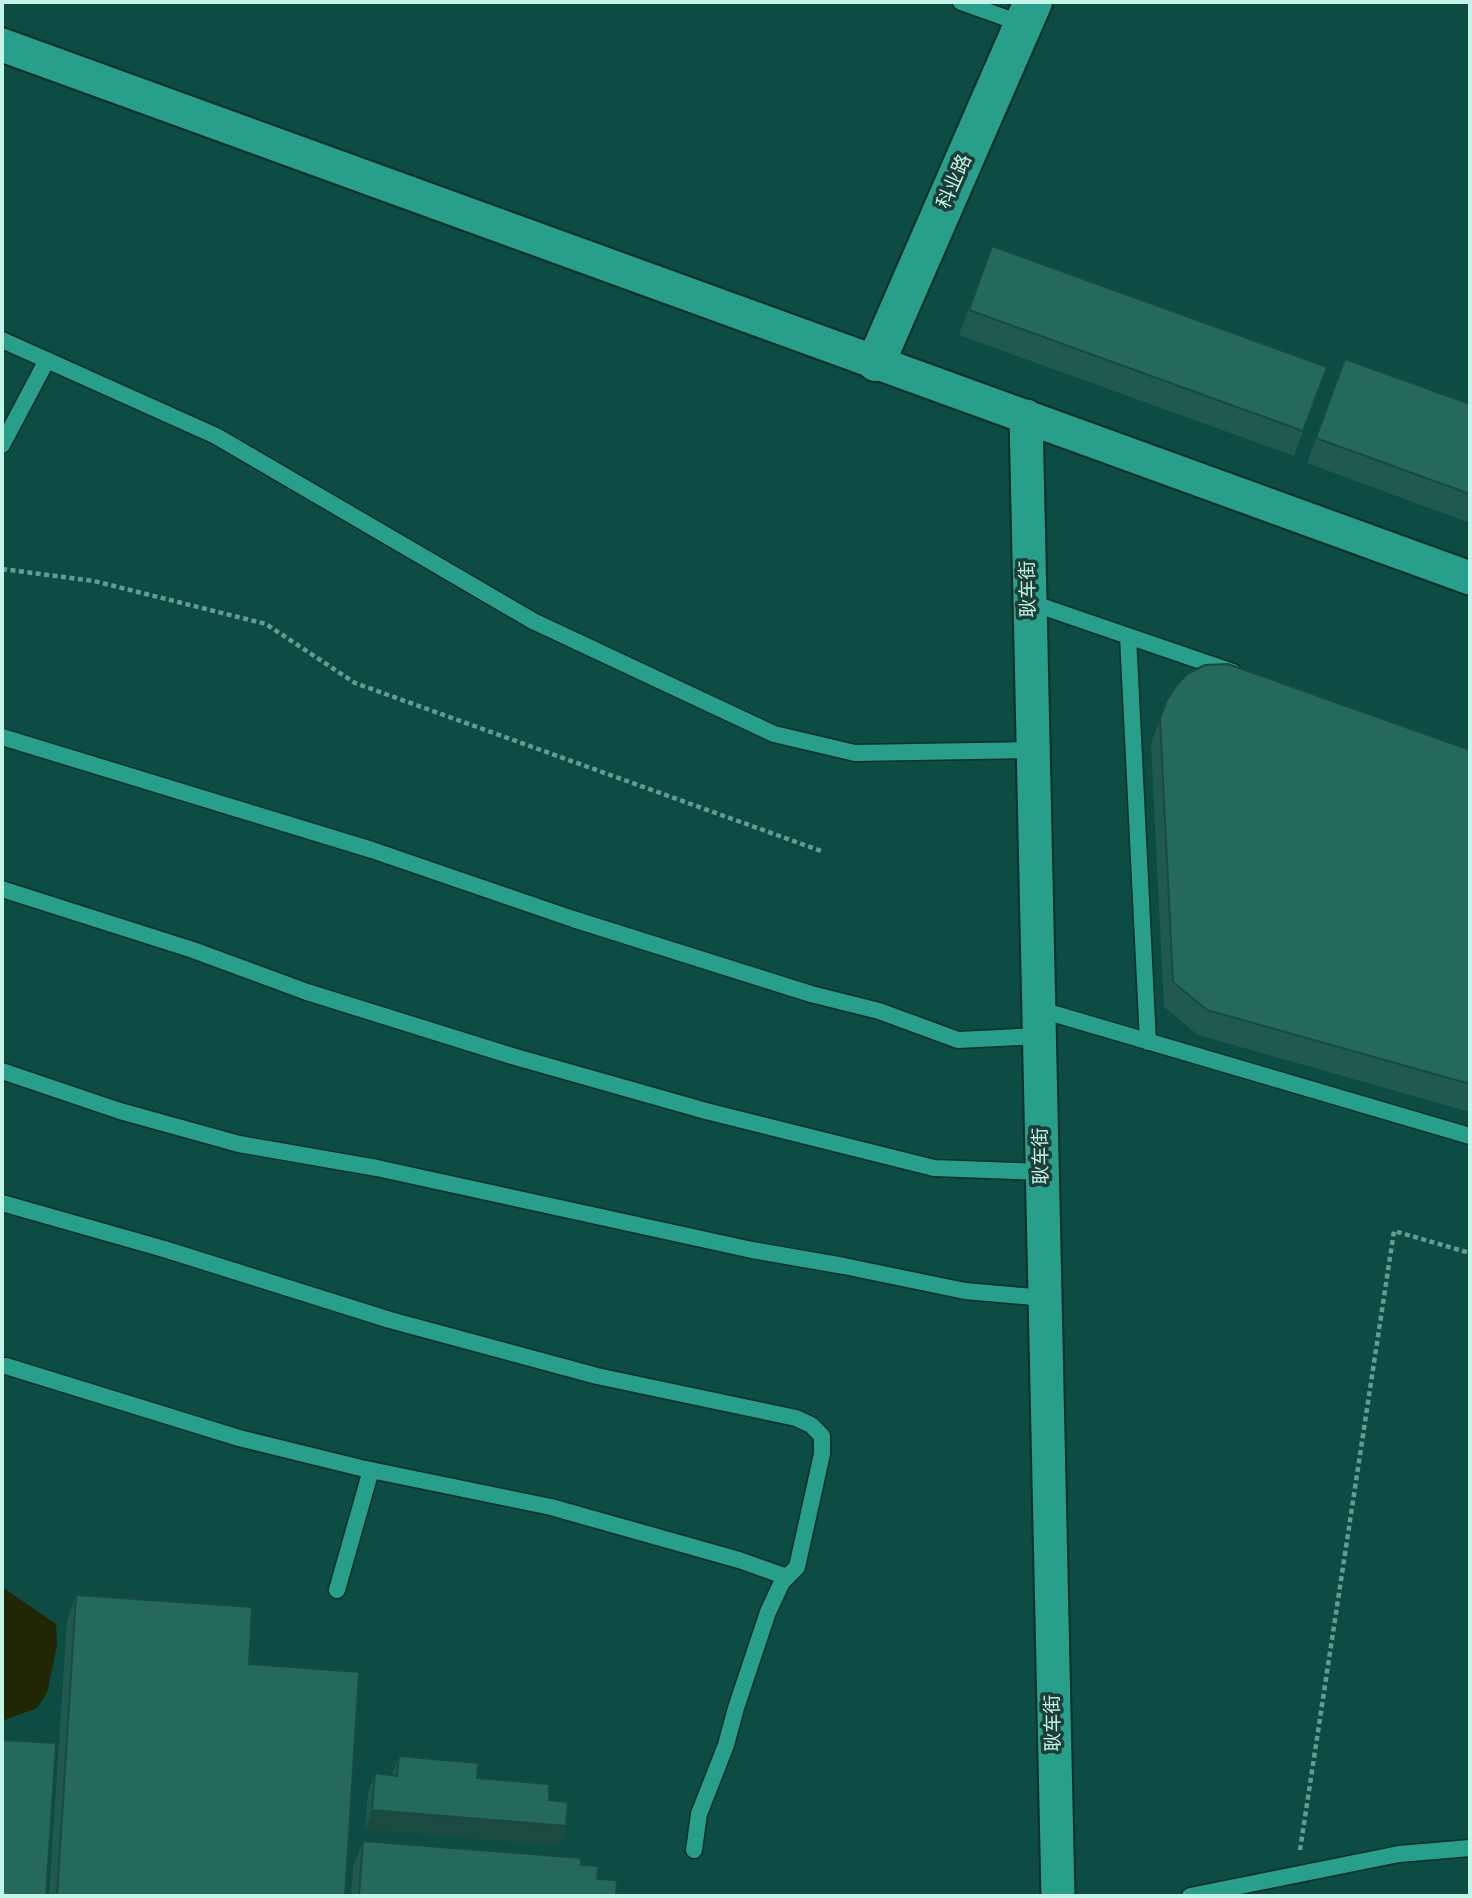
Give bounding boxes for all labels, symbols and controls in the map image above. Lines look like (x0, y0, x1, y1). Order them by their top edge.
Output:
street label: 科业路 (933, 151, 977, 213)
street label: 耿车街 (1017, 560, 1041, 618)
street label: 耿车街 (1030, 1127, 1054, 1185)
street label: 耿车街 (1042, 1694, 1066, 1752)

